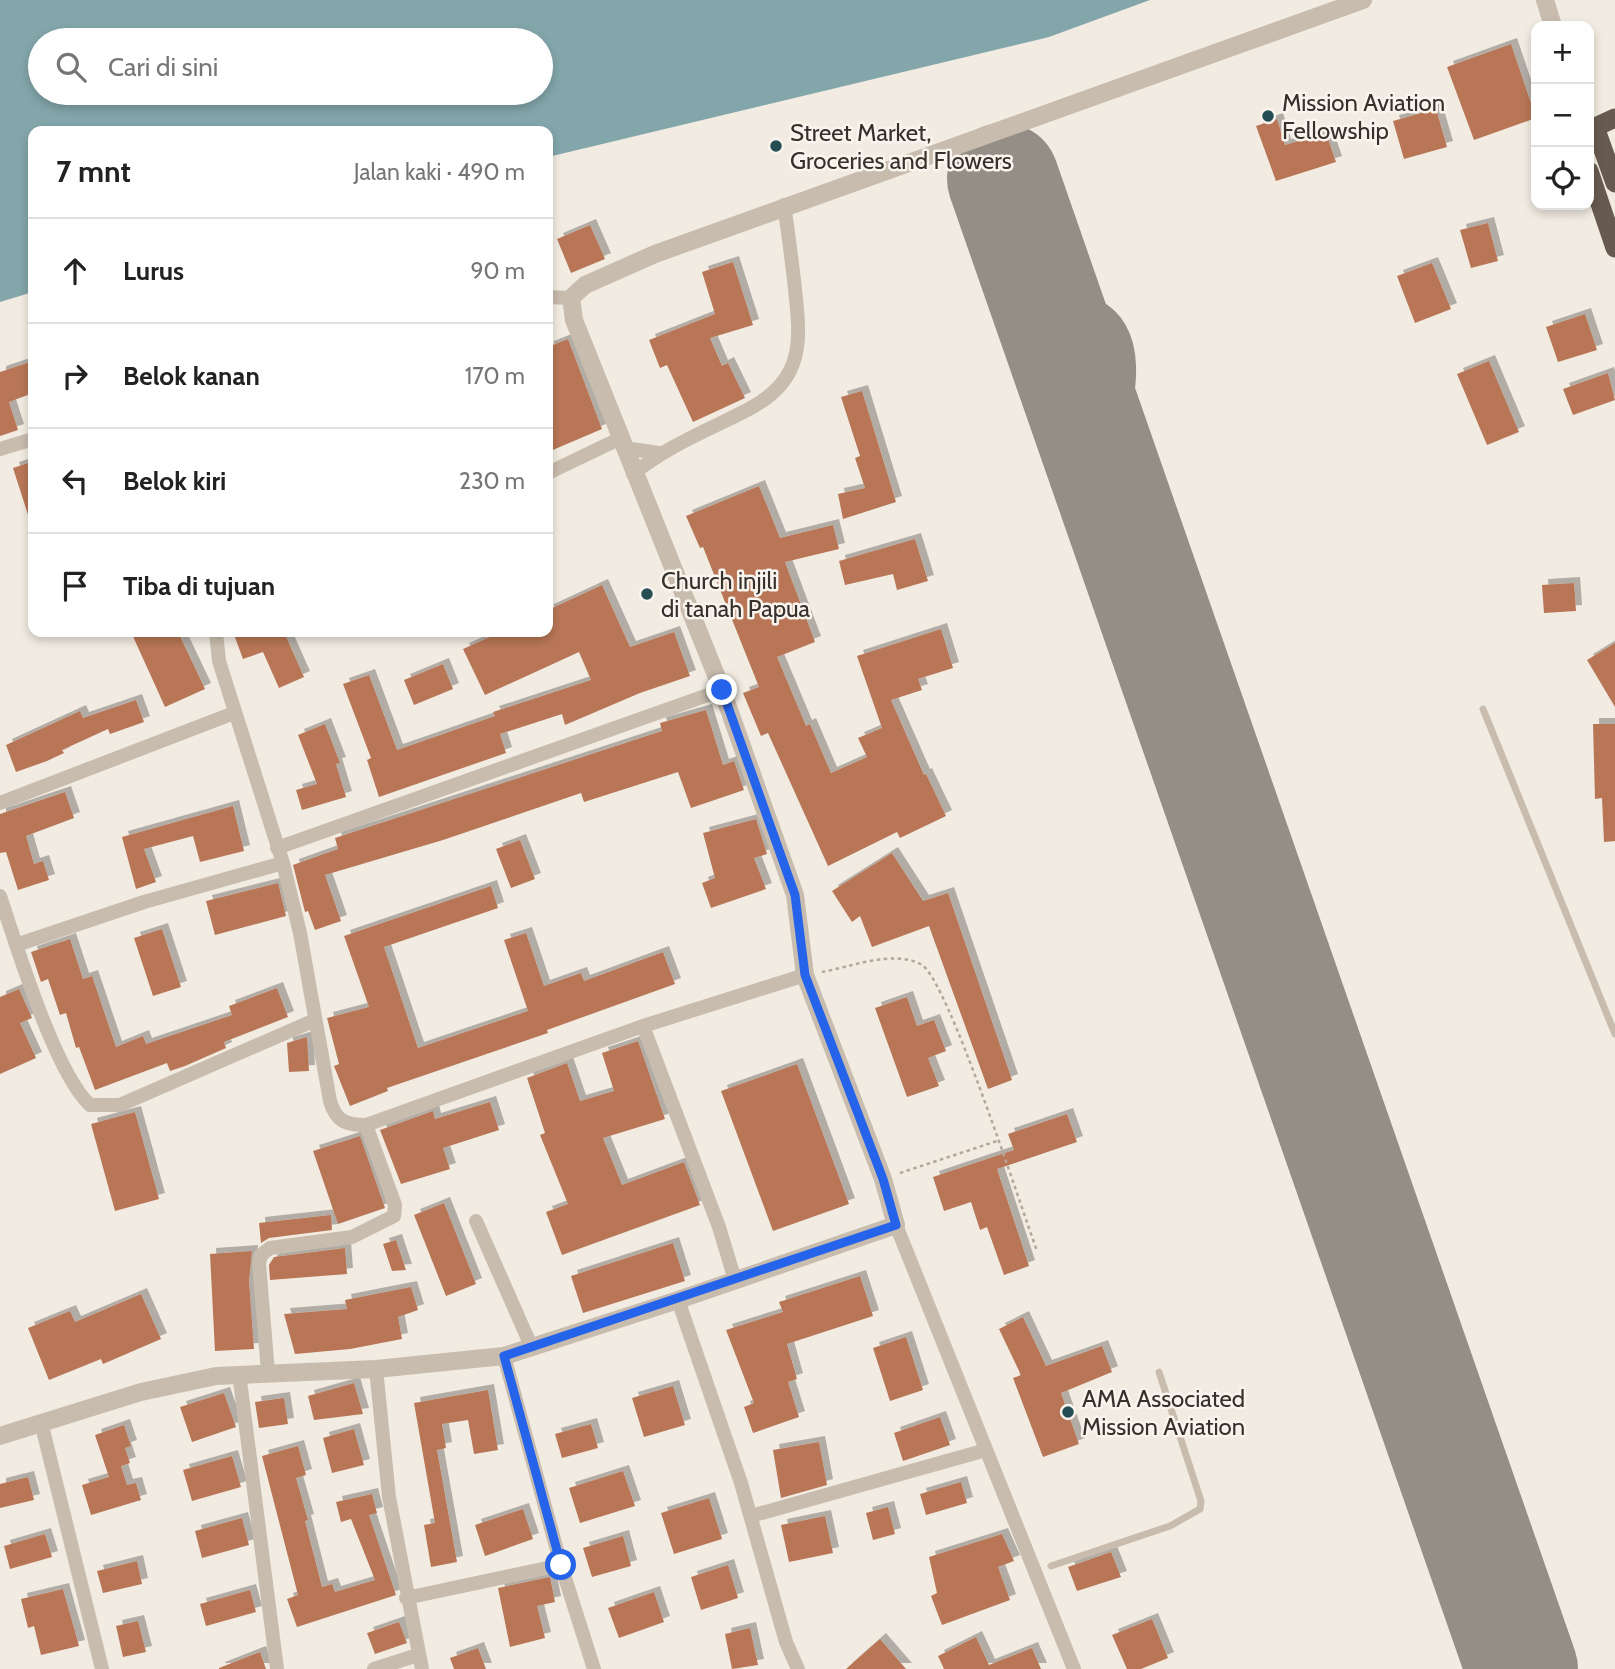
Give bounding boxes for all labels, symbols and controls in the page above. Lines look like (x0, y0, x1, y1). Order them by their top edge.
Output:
map controls (1531, 21, 1594, 210)
button: + (1531, 21, 1594, 84)
search box (28, 28, 553, 105)
icon: search (52, 48, 90, 86)
text: Cari di sini (108, 51, 218, 83)
button: − (1531, 84, 1594, 147)
place label: Mission Aviation Fellowship (1282, 88, 1445, 145)
marker: Mission Aviation Fellowship (1260, 108, 1276, 124)
place label: Street Market, Groceries and Flowers (790, 118, 1012, 175)
marker: Street Market, Groceries and Flowers (768, 138, 784, 154)
button: locate (1531, 147, 1594, 210)
text: 7 mnt (56, 153, 131, 190)
text: Jalan kaki · 490 m (354, 158, 525, 186)
icon: ahead (56, 252, 94, 290)
text: Lurus (123, 255, 184, 287)
text: 90 m (471, 257, 525, 285)
icon: right (56, 357, 94, 395)
text: Belok kanan (123, 360, 260, 392)
text: 170 m (465, 362, 525, 390)
icon: left (56, 462, 94, 500)
text: Belok kiri (123, 465, 226, 497)
text: 230 m (459, 467, 525, 495)
place label: Church injili di tanah Papua (661, 566, 811, 623)
icon: arrive (56, 567, 94, 605)
text: Tiba di tujuan (123, 570, 275, 602)
marker: Church injili di tanah Papua (639, 586, 655, 602)
route end (706, 674, 737, 705)
place label: AMA Associated Mission Aviation (1082, 1384, 1245, 1441)
marker: AMA Associated Mission Aviation (1060, 1404, 1076, 1420)
route start (545, 1549, 576, 1580)

